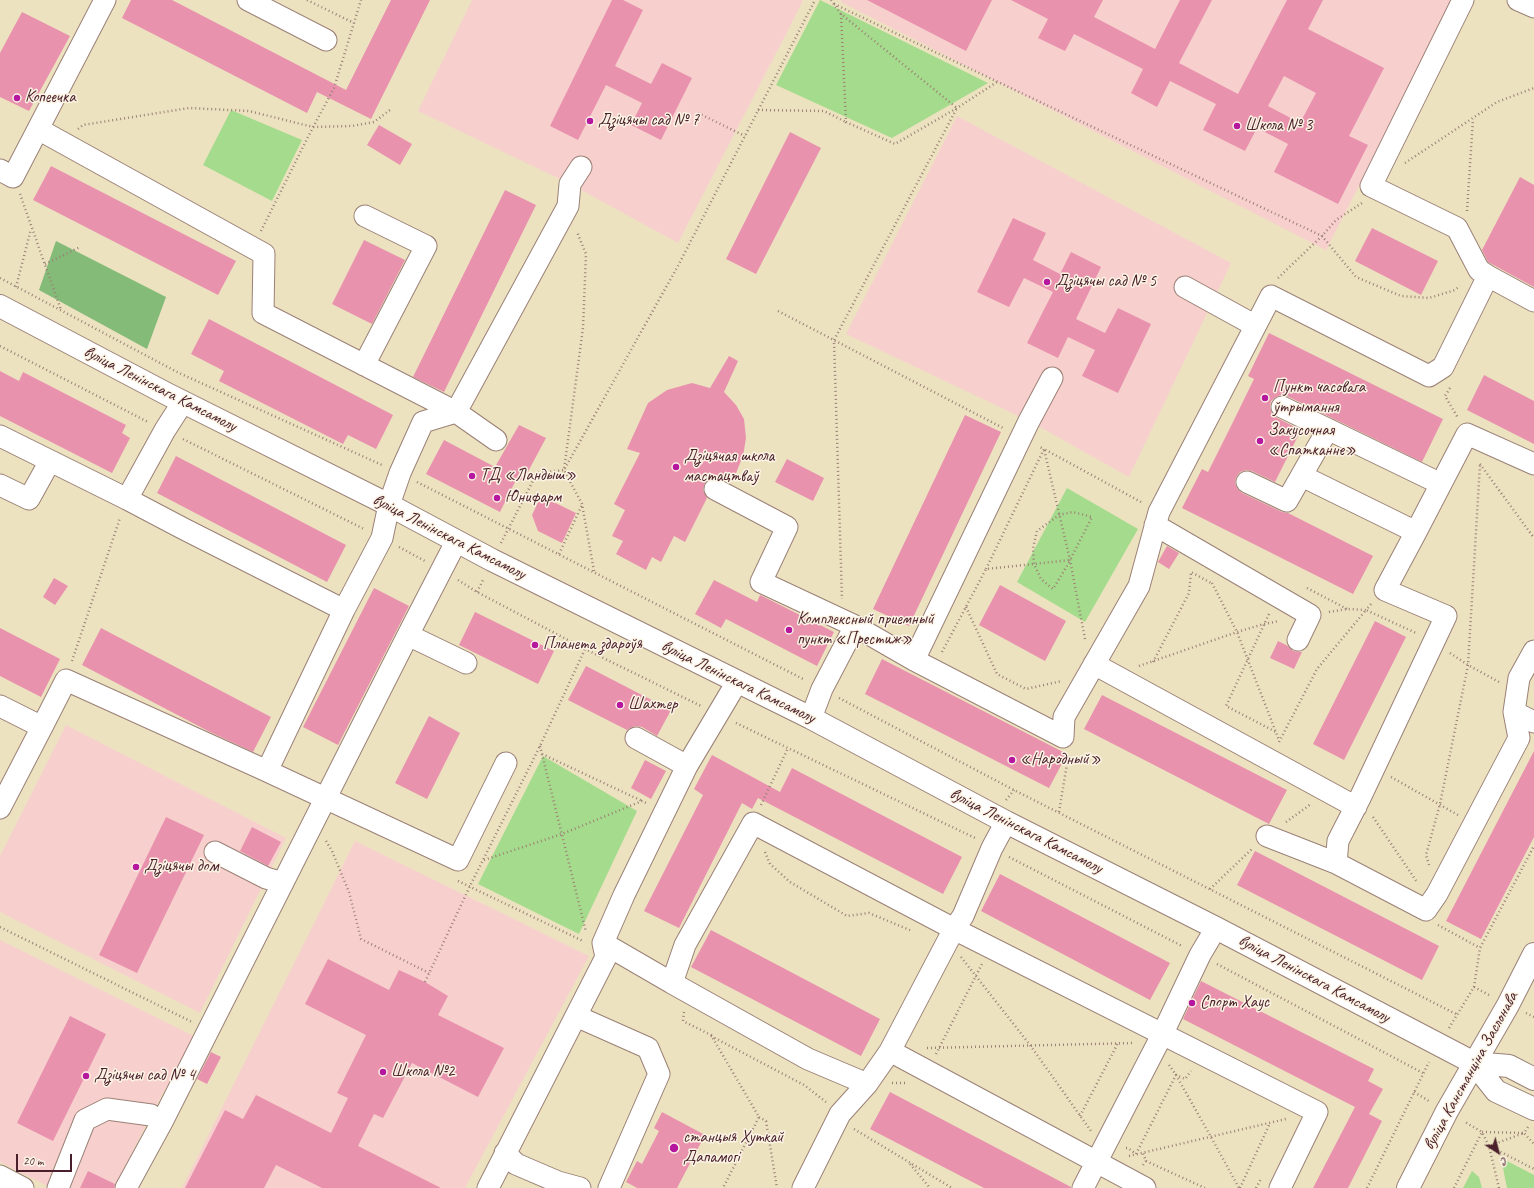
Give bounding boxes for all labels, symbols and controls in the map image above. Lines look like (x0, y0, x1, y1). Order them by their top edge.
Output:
place label: Копеечка (25, 88, 76, 108)
marker: Копеечка (12, 93, 22, 103)
place label: Дзіцячы сад № 7 (598, 111, 699, 131)
marker: Дзіцячы сад № 7 (585, 116, 595, 126)
place label: Школа № 3 (1245, 116, 1312, 136)
marker: Школа № 3 (1232, 121, 1242, 131)
place label: Дзіцячы сад № 5 (1055, 272, 1156, 292)
marker: Дзіцячы сад № 5 (1042, 277, 1052, 287)
street label: вуліца Ленінскага Камсамолу (80, 342, 240, 436)
place label: Пункт часовага ўтрымання (1273, 378, 1365, 418)
marker: Пункт часовага ўтрымання (1260, 393, 1270, 403)
place label: Закусочная «Спатканне» (1268, 421, 1356, 461)
marker: Закусочная «Спатканне» (1255, 436, 1265, 446)
place label: Дзіцячая школа мастацтваў (684, 447, 774, 487)
marker: Дзіцячая школа мастацтваў (671, 462, 681, 472)
place label: ТД «Ландыш» (480, 466, 576, 486)
marker: ТД «Ландыш» (467, 471, 477, 481)
place label: Юнифарм (505, 488, 561, 508)
street label: вуліца Ленінскага Камсамолу (369, 490, 529, 584)
marker: Юнифарм (492, 493, 502, 503)
place label: Комплексный приемный пункт «Престиж» (797, 610, 934, 650)
marker: Комплексный приемный пункт «Престиж» (784, 625, 794, 635)
place label: Планета здароўя (543, 635, 642, 655)
street label: вуліца Ленінскага Камсамолу (658, 636, 818, 728)
marker: Планета здароўя (530, 640, 540, 650)
place label: Шахтер (628, 695, 677, 715)
marker: Шахтер (615, 700, 625, 710)
place label: «Народный» (1020, 750, 1101, 770)
marker: «Народный» (1007, 755, 1017, 765)
street label: вуліца Ленінскага Камсамолу (946, 784, 1106, 878)
place label: Дзіцячы дом (144, 857, 218, 877)
marker: Дзіцячы дом (131, 862, 141, 872)
street label: вуліца Ленінскага Камсамолу (1235, 930, 1393, 1028)
street label: вуліца Канстанціна Заслонава (1419, 988, 1523, 1154)
place label: Спорт Хаус (1200, 993, 1269, 1013)
marker: Спорт Хаус (1187, 998, 1197, 1008)
place label: Школа №2 (391, 1062, 454, 1082)
place label: Дзіцячы сад № 4 (94, 1066, 195, 1086)
marker: Школа №2 (378, 1067, 388, 1077)
marker: Дзіцячы сад № 4 (81, 1071, 91, 1081)
place label: станцыя Хуткай Дапамогі (683, 1128, 783, 1168)
north arrow (1478, 1132, 1518, 1172)
marker: станцыя Хуткай Дапамогі (668, 1142, 680, 1154)
scale bar (18, 1146, 74, 1172)
text: 20 m (23, 1153, 43, 1169)
text: С (1499, 1154, 1511, 1169)

